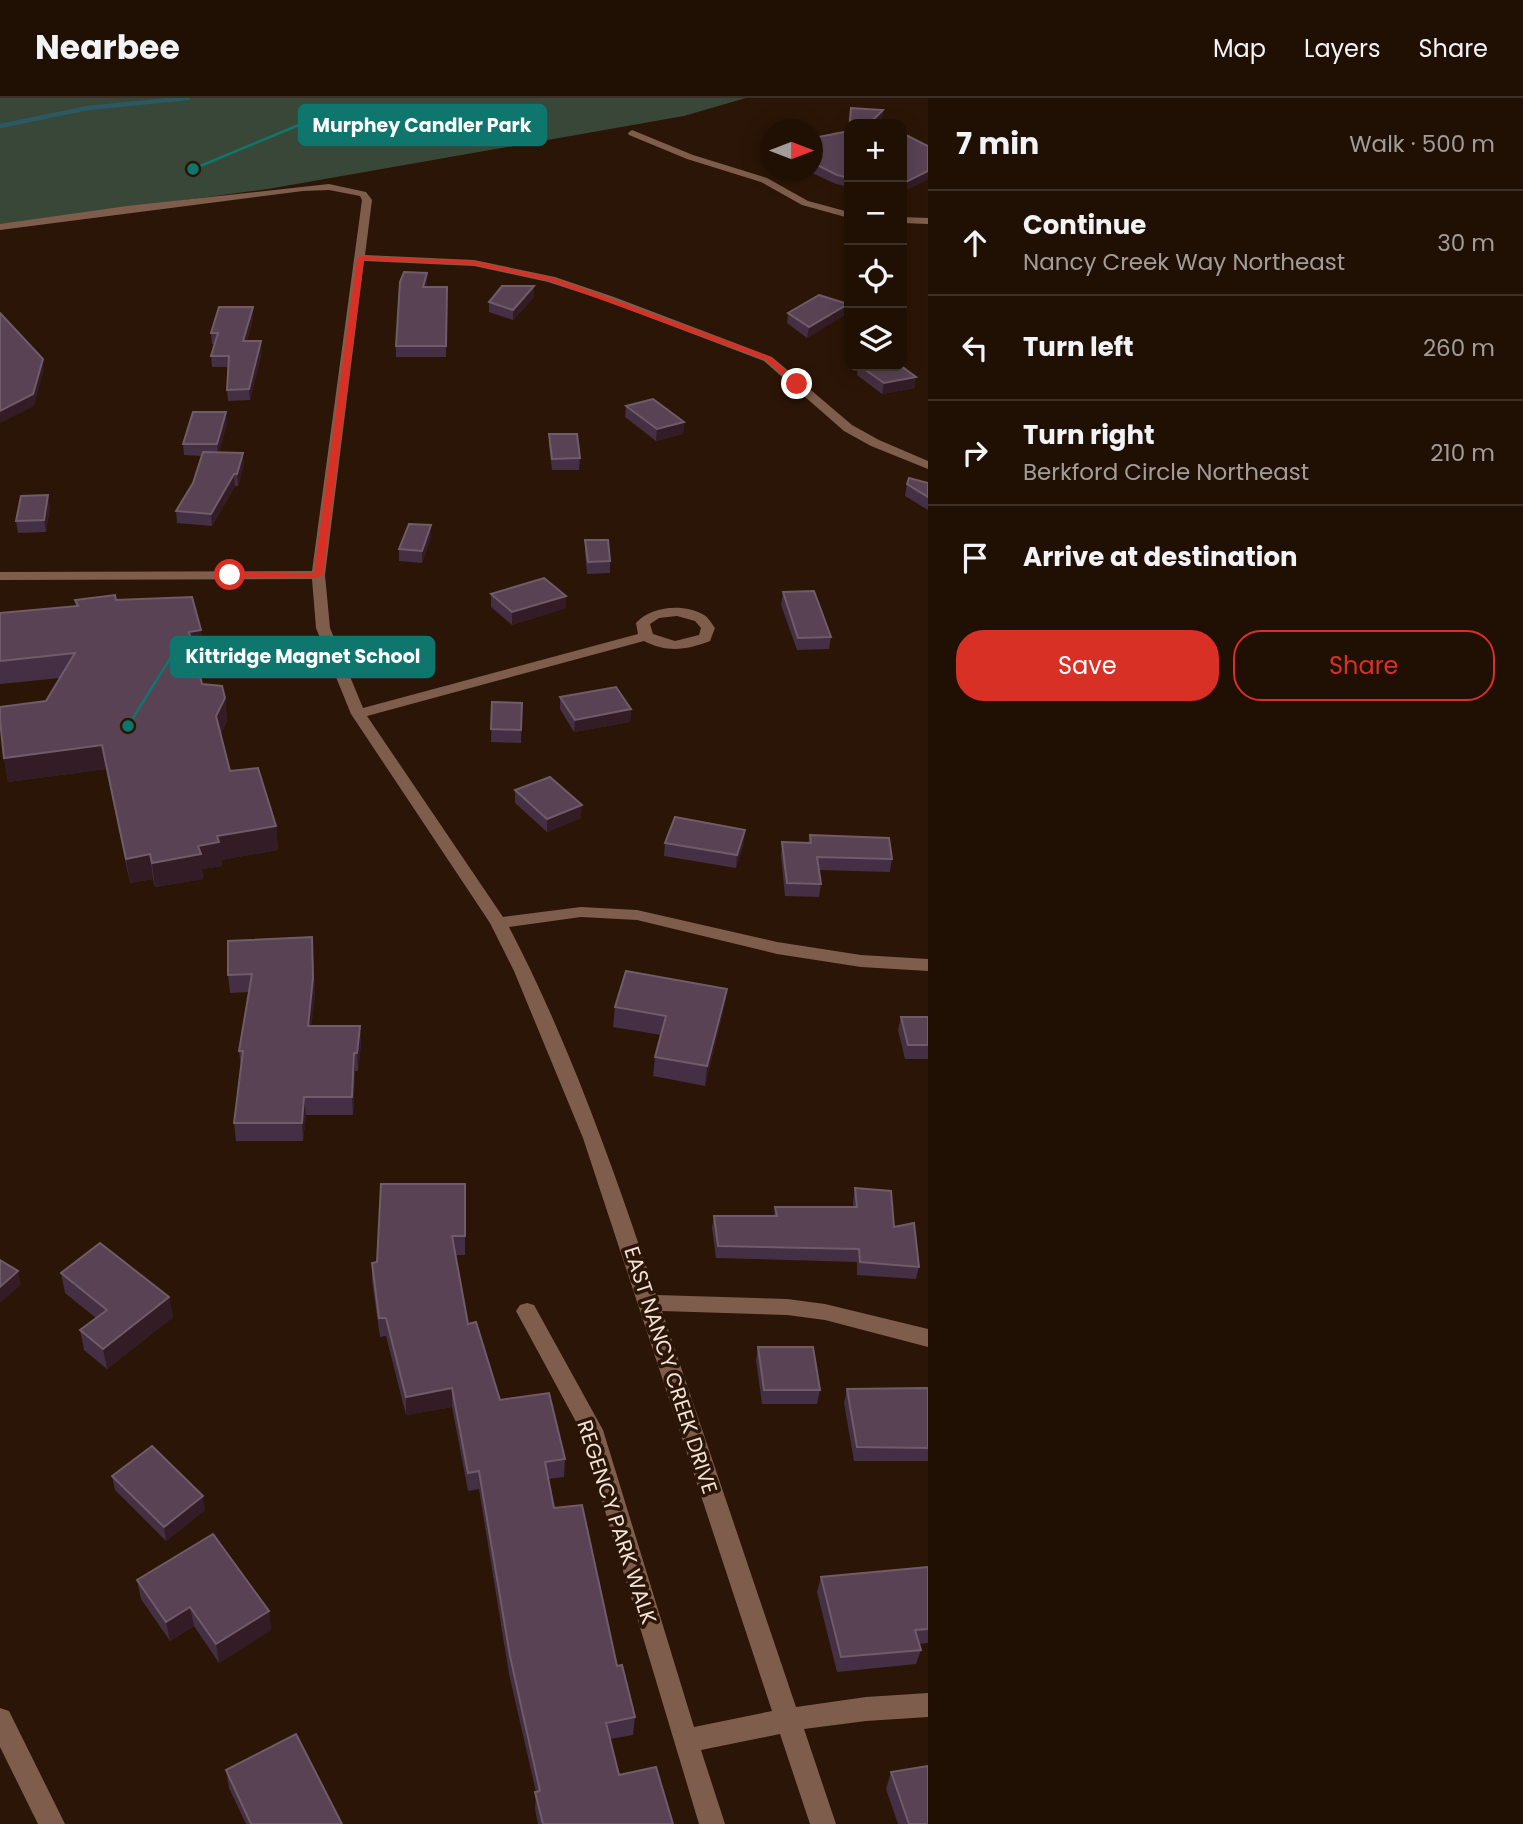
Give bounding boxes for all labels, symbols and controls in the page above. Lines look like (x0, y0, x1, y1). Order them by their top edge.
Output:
text: Nearbee (35, 24, 180, 71)
text: Map (1213, 32, 1266, 65)
text: Layers (1304, 32, 1380, 65)
text: Share (1418, 32, 1488, 65)
callout: Murphey Candler Park (299, 105, 546, 145)
text: Murphey Candler Park (312, 112, 532, 139)
north arrow (760, 119, 823, 182)
map controls (844, 119, 907, 371)
button: + (844, 119, 907, 182)
text: 7 min (956, 122, 1039, 165)
text: Walk · 500 m (1349, 128, 1495, 160)
button: − (844, 182, 907, 245)
text: Continue (1023, 207, 1146, 243)
icon: ahead (956, 224, 994, 262)
text: 30 m (1437, 227, 1495, 259)
button: locate (844, 245, 907, 308)
text: Nancy Creek Way Northeast (1023, 246, 1345, 278)
button: layers (844, 308, 907, 371)
icon: left (956, 329, 994, 367)
text: Turn left (1023, 329, 1134, 365)
text: 260 m (1423, 332, 1495, 364)
route end (781, 368, 812, 399)
text: Turn right (1023, 417, 1155, 453)
icon: right (956, 434, 994, 472)
text: 210 m (1430, 437, 1495, 469)
text: Berkford Circle Northeast (1023, 456, 1309, 488)
icon: arrive (956, 539, 994, 577)
text: Arrive at destination (1023, 539, 1298, 575)
route start (214, 559, 245, 590)
button: Save (956, 630, 1219, 701)
button: Share (1233, 630, 1495, 701)
callout: Kittridge Magnet School (171, 637, 434, 677)
text: Kittridge Magnet School (186, 643, 420, 670)
street label: EAST NANCY CREEK DRIVE (617, 1243, 725, 1497)
street label: REGENCY PARK WALK (570, 1416, 664, 1628)

